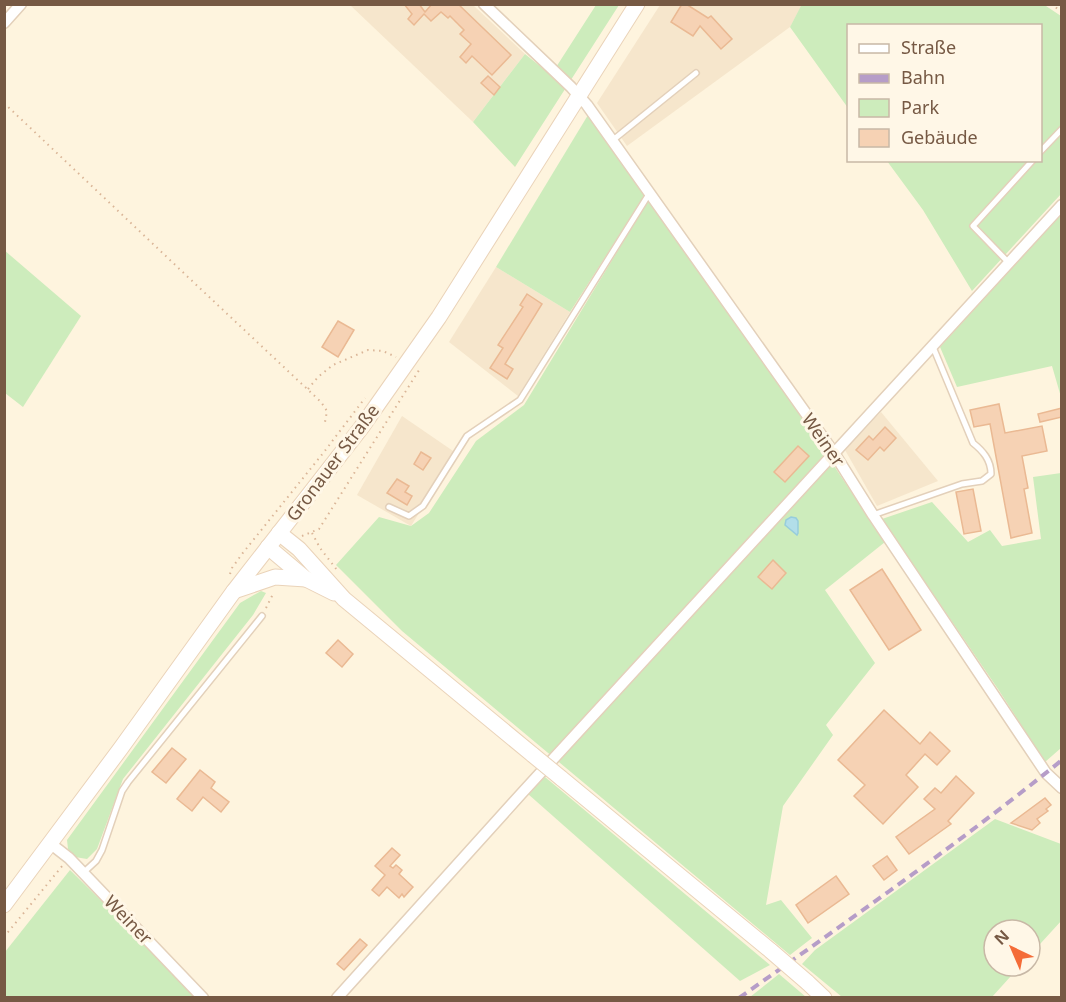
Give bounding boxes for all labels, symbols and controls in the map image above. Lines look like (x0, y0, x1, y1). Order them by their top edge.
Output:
legend (847, 24, 1042, 162)
text: Straße (901, 35, 956, 59)
text: Bahn (901, 65, 945, 89)
text: Park (901, 95, 939, 119)
text: Gebäude (901, 125, 978, 149)
street label: Gronauer Straße (280, 399, 384, 526)
street label: Weiner (797, 408, 851, 471)
street label: Weiner (99, 889, 159, 950)
north arrow (982, 918, 1042, 978)
text: N (989, 925, 1014, 950)

